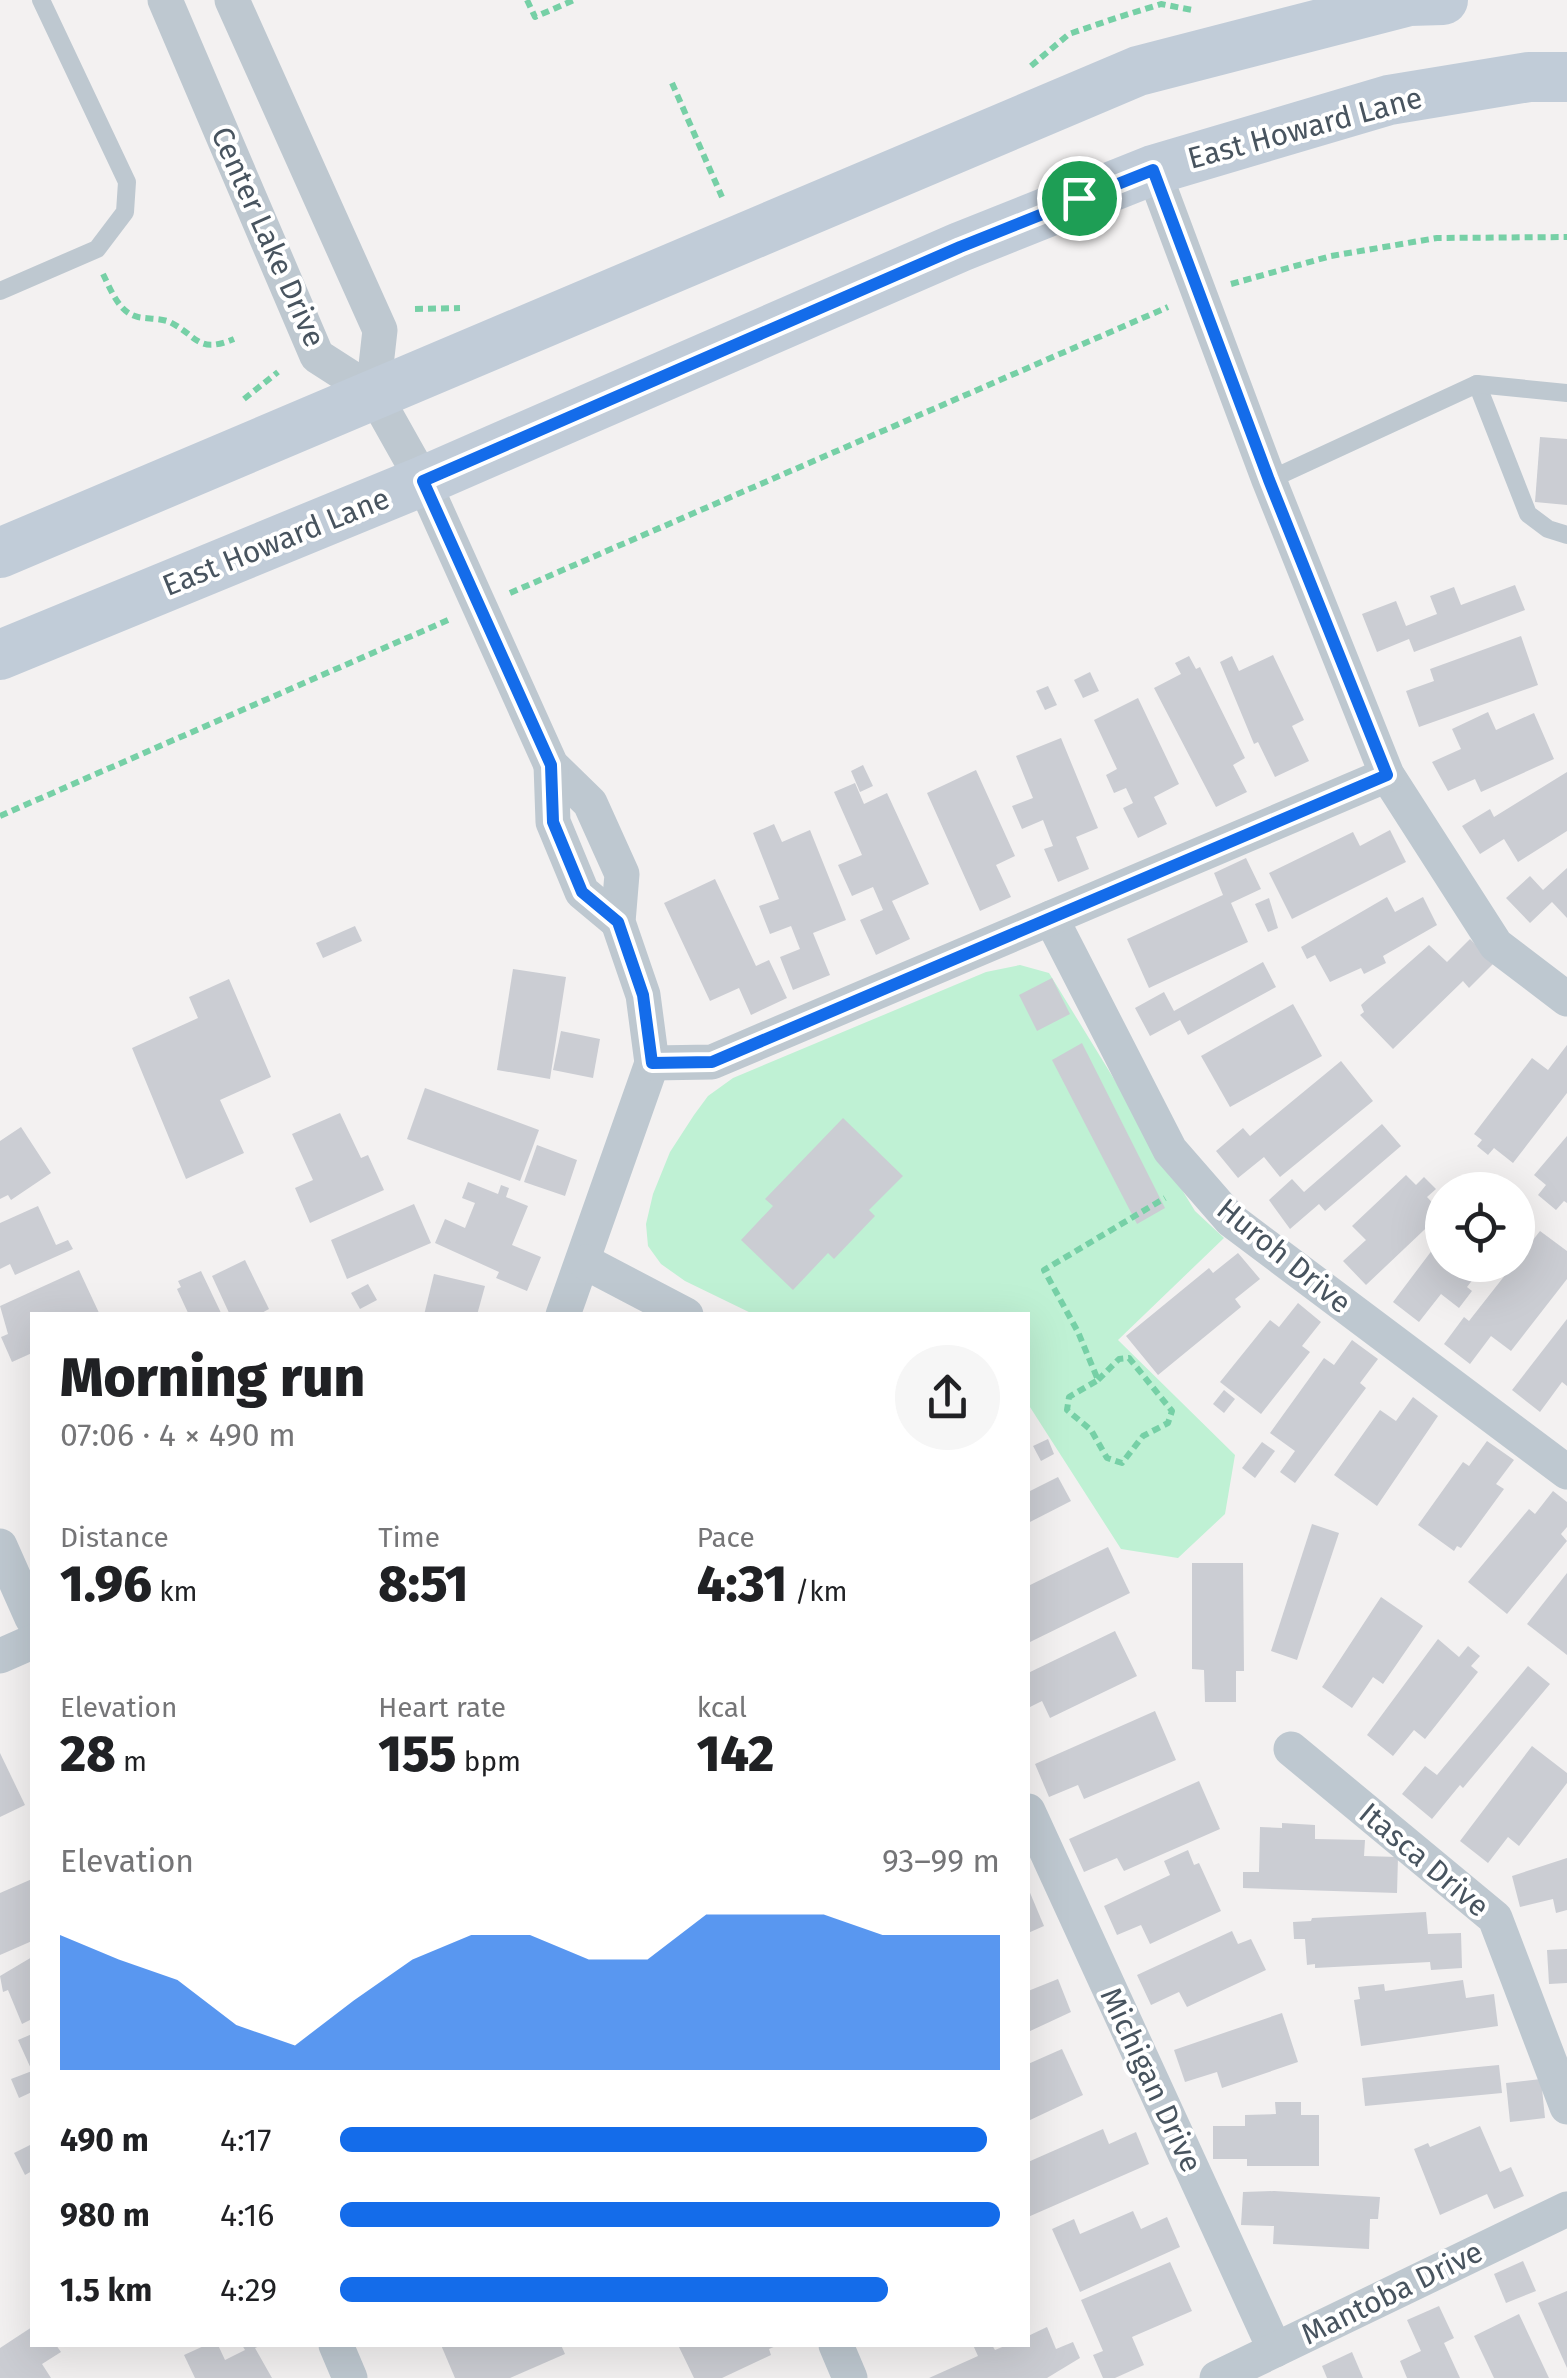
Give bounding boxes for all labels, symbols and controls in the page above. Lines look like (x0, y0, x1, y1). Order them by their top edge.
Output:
street label: East Howard Lane (1184, 79, 1426, 177)
street label: Center Lake Drive (203, 121, 333, 353)
pin (1037, 156, 1122, 241)
icon: arrive (1052, 171, 1107, 226)
street label: East Howard Lane (157, 480, 395, 604)
map controls (1425, 1172, 1535, 1282)
button: locate (1425, 1172, 1535, 1282)
street label: Huroh Drive (1210, 1191, 1358, 1321)
text: Morning run (60, 1345, 365, 1411)
button: share (895, 1345, 1000, 1450)
text: 07:06 · 4 × 490 m (60, 1416, 296, 1454)
text: Distance (60, 1521, 169, 1554)
text: Time (378, 1521, 440, 1554)
text: Pace (697, 1521, 755, 1554)
text: 1.96 (60, 1554, 152, 1614)
text: 8:51 (378, 1554, 468, 1614)
text: 4:31 (697, 1554, 787, 1614)
text: km (152, 1575, 198, 1608)
text: /km (787, 1575, 848, 1608)
text: Elevation (60, 1691, 177, 1724)
text: Heart rate (378, 1691, 506, 1724)
text: kcal (697, 1691, 747, 1724)
text: 28 (60, 1724, 116, 1784)
text: 155 (378, 1724, 456, 1784)
text: 142 (697, 1724, 774, 1784)
text: m (116, 1745, 147, 1778)
text: bpm (456, 1745, 521, 1778)
street label: Itasca Drive (1352, 1795, 1496, 1925)
text: Elevation (60, 1842, 194, 1880)
text: 93–99 m (882, 1842, 1000, 1880)
street label: Michigan Drive (1093, 1982, 1209, 2178)
text: 490 m (60, 2121, 149, 2159)
text: 4:17 (220, 2121, 272, 2159)
text: 980 m (60, 2196, 150, 2234)
text: 4:16 (220, 2196, 274, 2234)
street label: Mantoba Drive (1295, 2234, 1489, 2352)
text: 1.5 km (60, 2271, 152, 2309)
text: 4:29 (220, 2271, 277, 2309)

